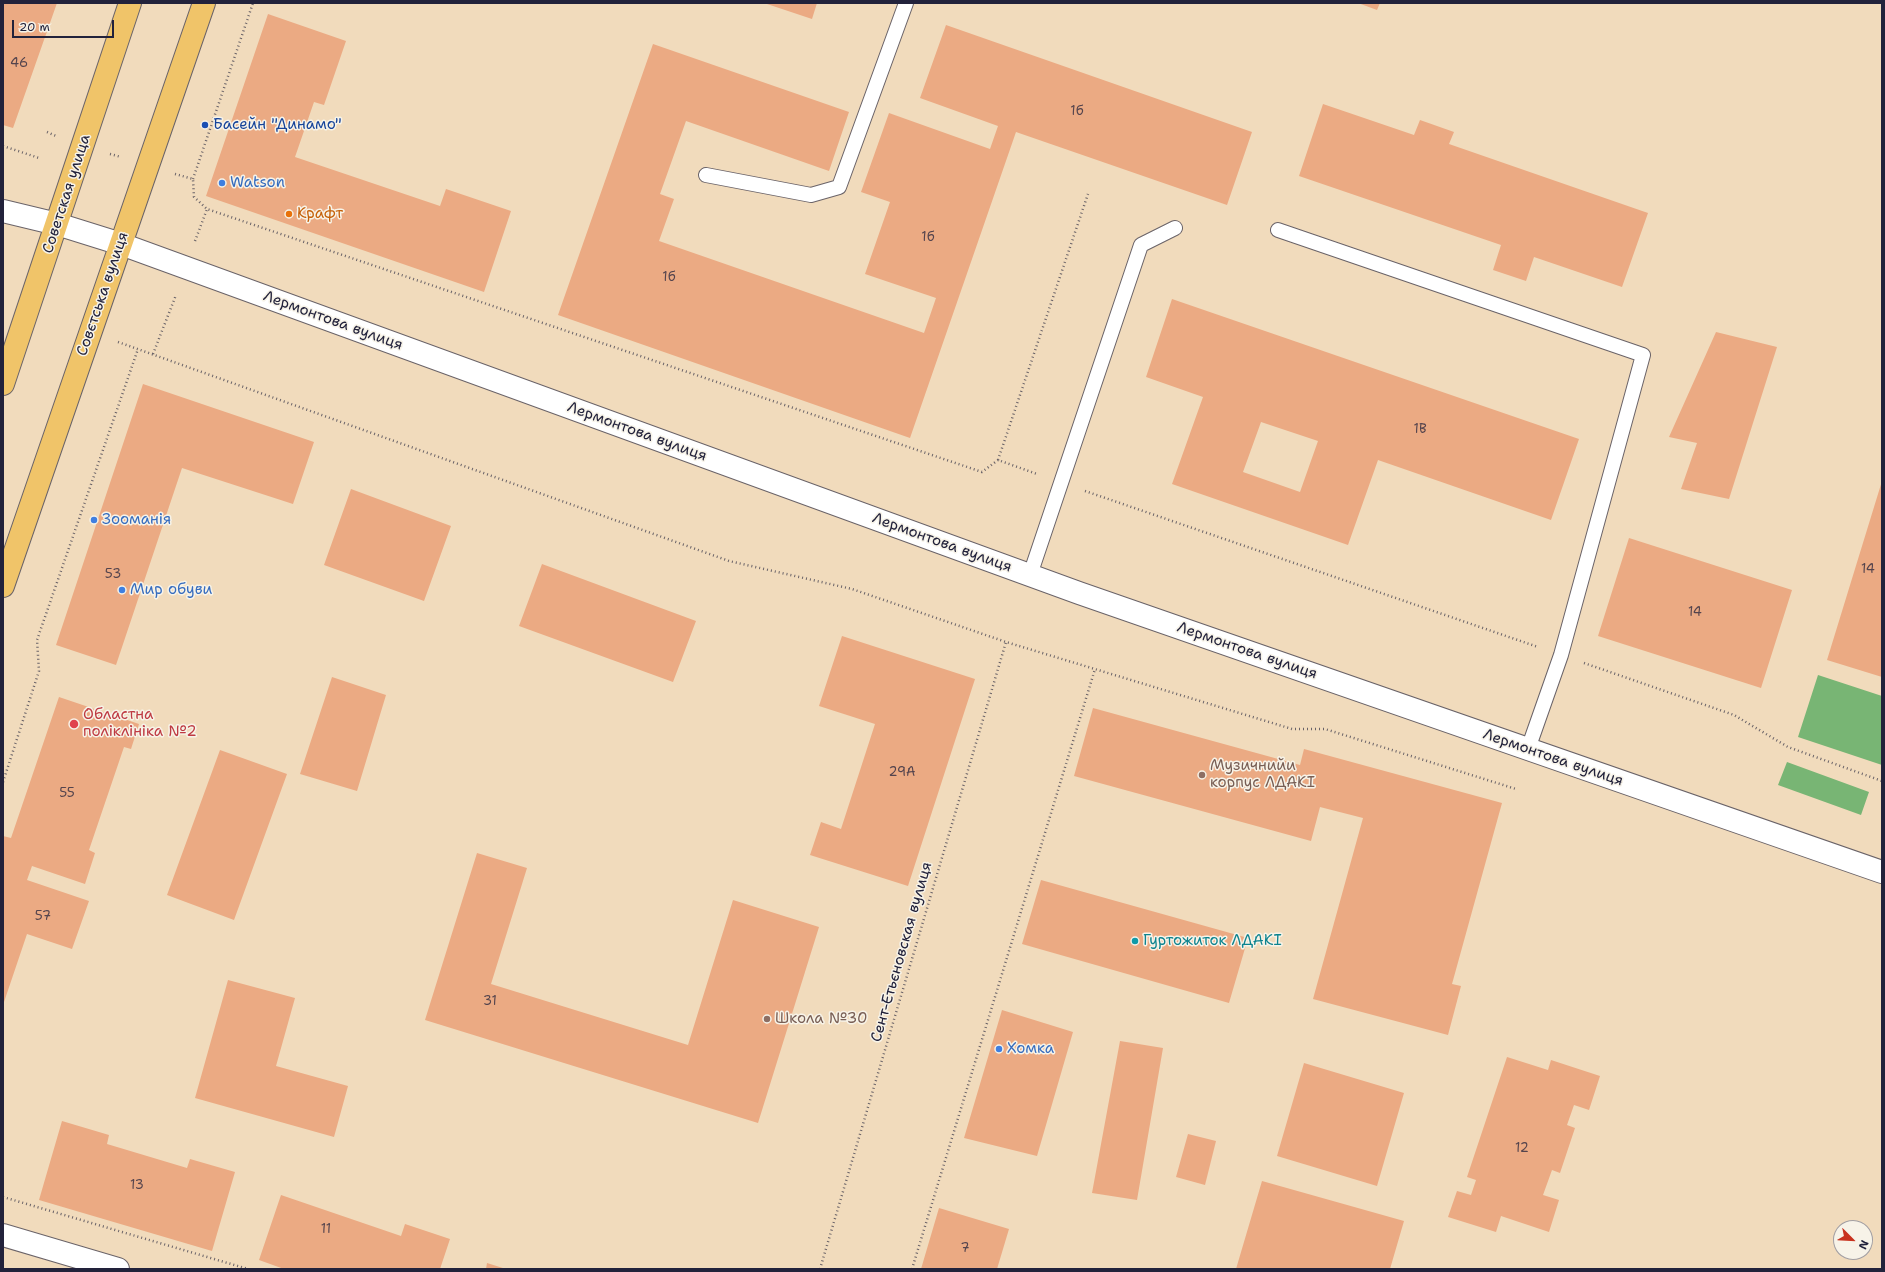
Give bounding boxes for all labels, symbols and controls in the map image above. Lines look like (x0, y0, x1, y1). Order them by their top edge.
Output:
scale bar (14, 12, 116, 38)
text: 20 m (19, 19, 50, 35)
house number: 46 (10, 56, 28, 72)
house number: 1б (1070, 104, 1084, 120)
place label: Басейн "Динамо" (213, 116, 342, 134)
marker: Басейн "Динамо" (200, 120, 210, 130)
street label: Советская улица (39, 132, 95, 256)
place label: Watson (230, 174, 285, 192)
marker: Watson (217, 178, 227, 188)
place label: Крафт (297, 205, 343, 223)
marker: Крафт (284, 209, 294, 219)
street label: Совєтська вулиця (73, 230, 133, 358)
house number: 1б (921, 230, 935, 246)
house number: 1б (662, 270, 676, 286)
street label: Лермонтова вулиця (261, 287, 405, 355)
street label: Лермонтова вулиця (565, 398, 709, 466)
house number: 1В (1413, 422, 1427, 438)
street label: Лермонтова вулиця (870, 509, 1014, 577)
place label: Зооманія (102, 511, 171, 529)
marker: Зооманія (89, 515, 99, 525)
house number: 14 (1861, 562, 1875, 578)
house number: 53 (105, 567, 121, 583)
place label: Мир обуви (130, 581, 212, 599)
marker: Мир обуви (117, 585, 127, 595)
house number: 14 (1688, 605, 1702, 621)
street label: Лермонтова вулиця (1175, 619, 1319, 683)
place label: Областна поліклініка №2 (83, 706, 197, 741)
marker: Областна поліклініка №2 (68, 718, 80, 730)
street label: Лермонтова вулиця (1481, 726, 1625, 790)
place label: Музичнийи корпус ЛДАКІ (1210, 757, 1315, 792)
house number: 29А (889, 765, 915, 781)
marker: Музичнийи корпус ЛДАКІ (1197, 770, 1207, 780)
house number: 55 (59, 786, 75, 802)
street label: Сент-Етьєновская вулиця (868, 860, 936, 1044)
house number: 57 (35, 909, 51, 925)
place label: Гуртожиток ЛДАКІ (1143, 932, 1282, 950)
marker: Гуртожиток ЛДАКІ (1130, 936, 1140, 946)
house number: 31 (483, 994, 497, 1010)
place label: Школа №30 (775, 1010, 868, 1028)
marker: Школа №30 (762, 1014, 772, 1024)
place label: Хомка (1007, 1040, 1054, 1058)
marker: Хомка (994, 1044, 1004, 1054)
house number: 12 (1515, 1141, 1529, 1157)
house number: 13 (130, 1178, 144, 1194)
north arrow (1833, 1220, 1873, 1260)
house number: 11 (321, 1222, 331, 1238)
text: N (1855, 1238, 1872, 1252)
house number: 7 (960, 1241, 970, 1257)

